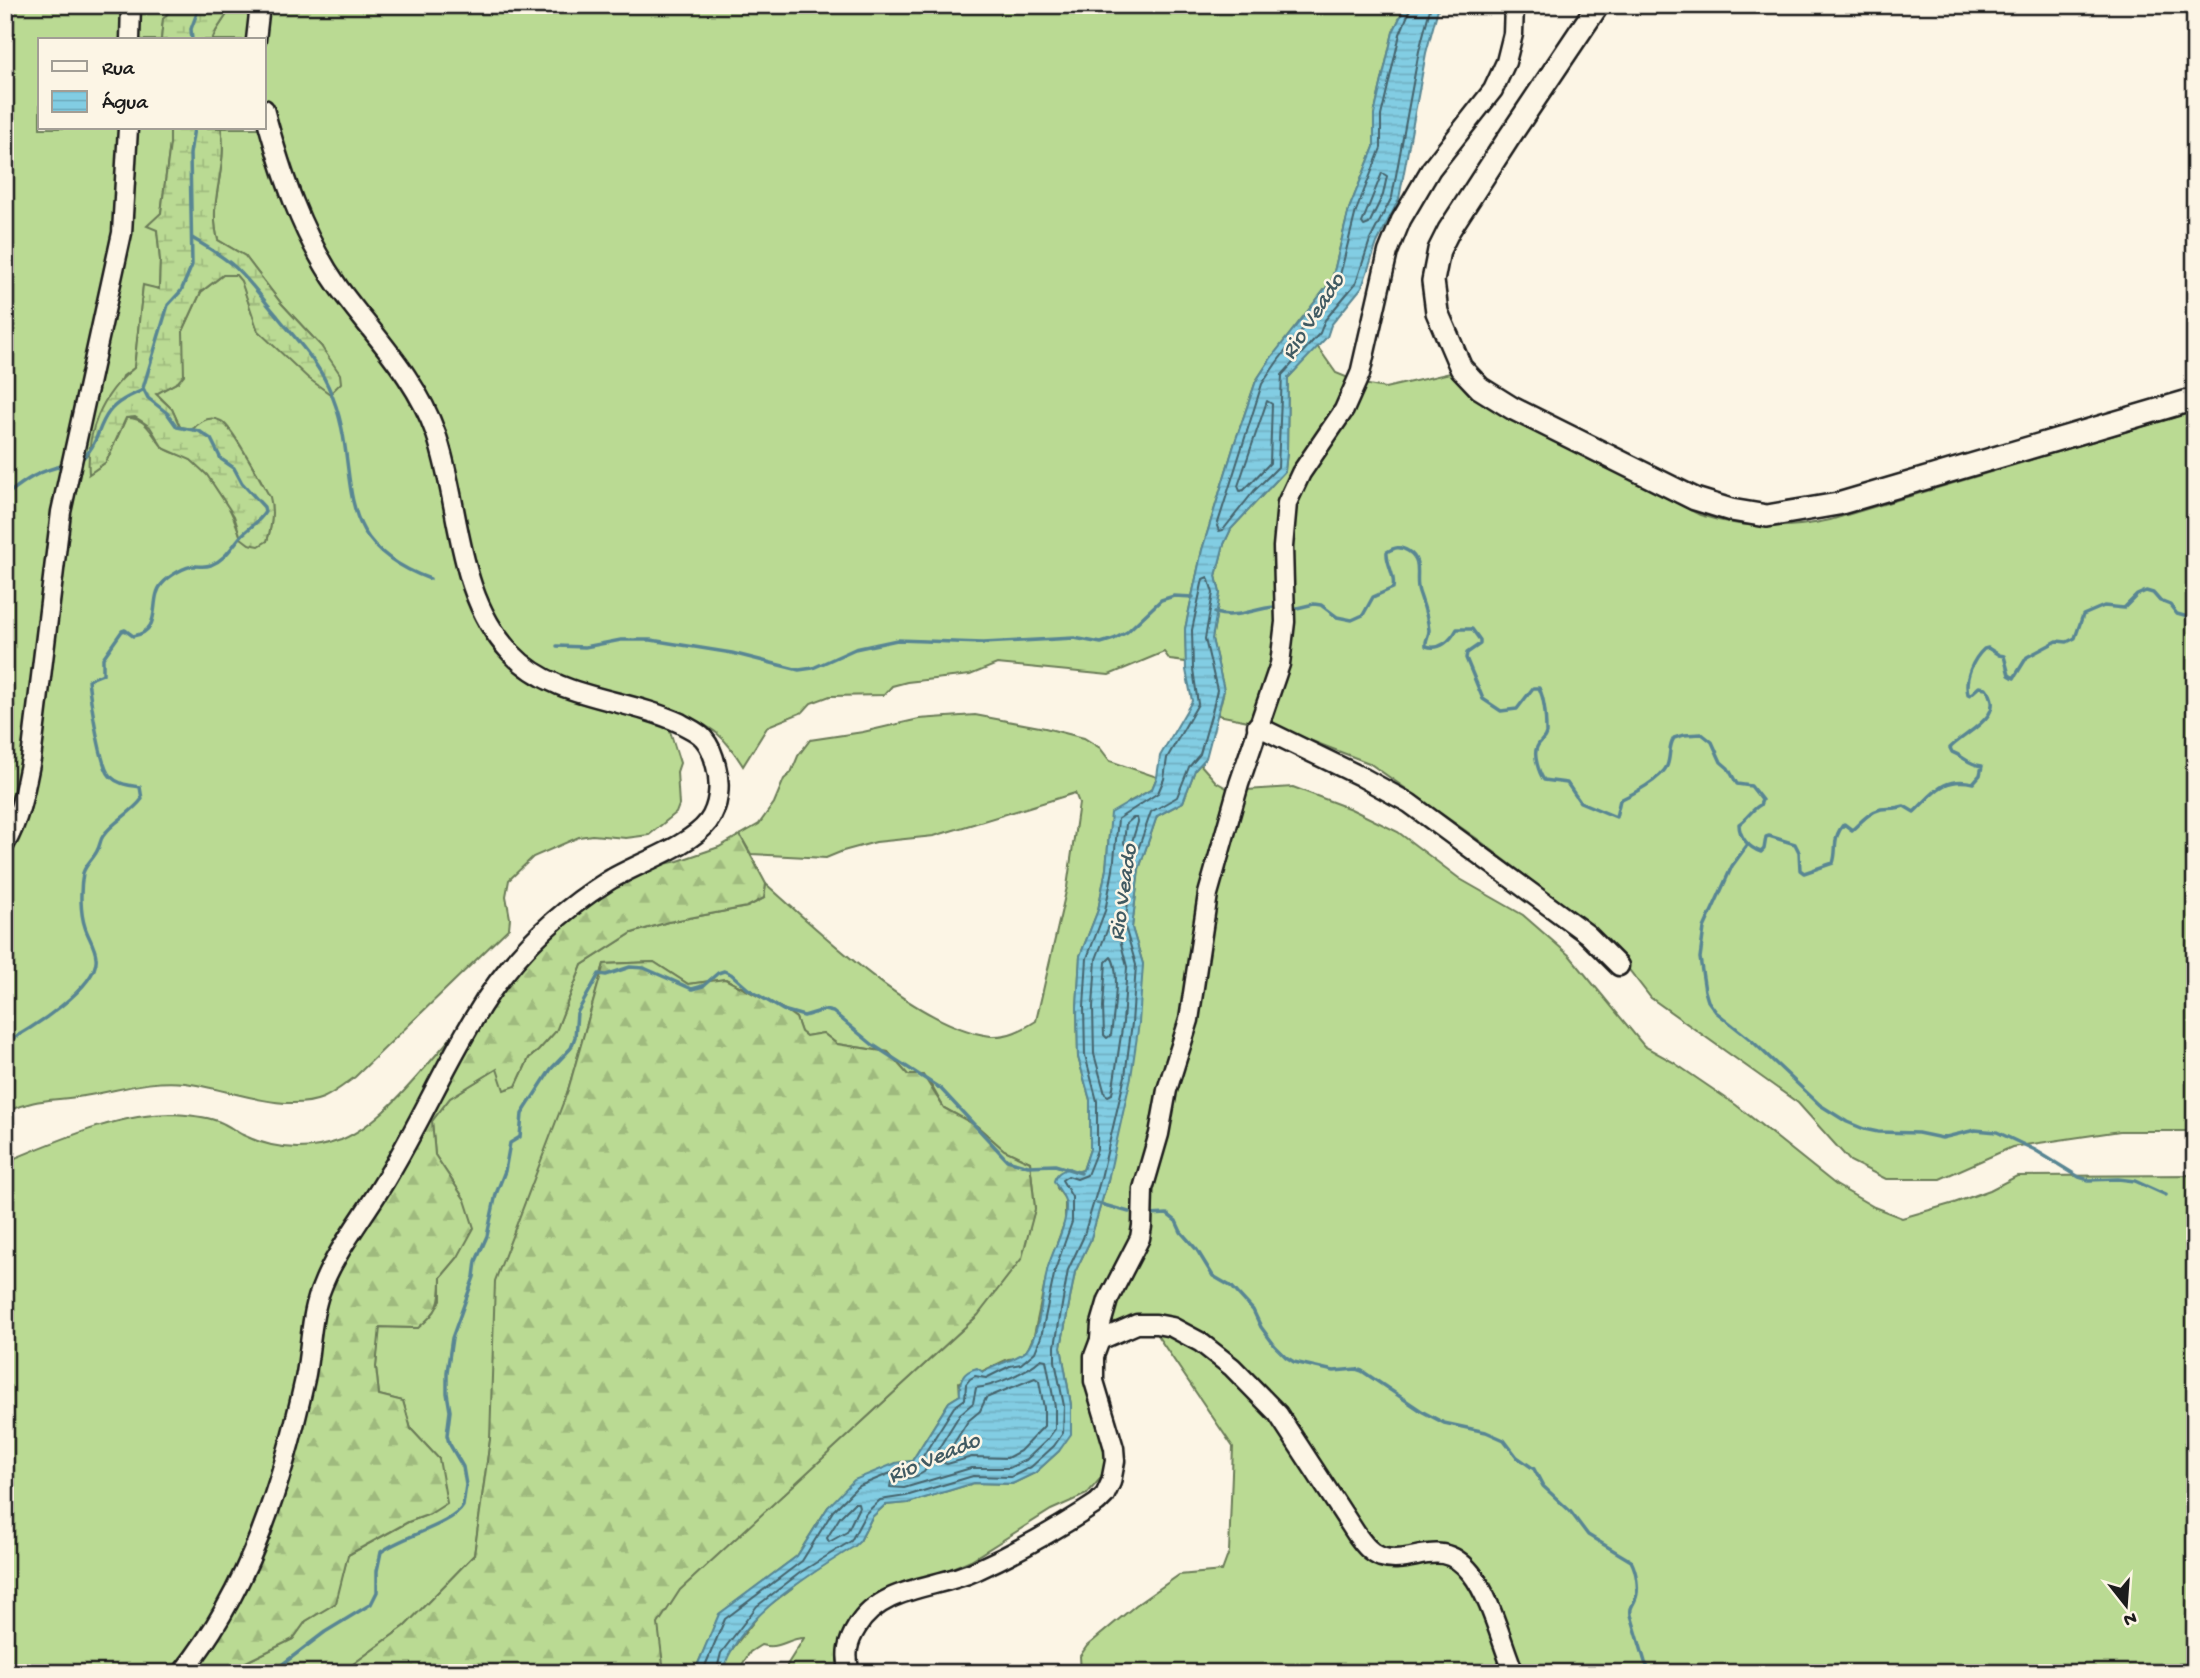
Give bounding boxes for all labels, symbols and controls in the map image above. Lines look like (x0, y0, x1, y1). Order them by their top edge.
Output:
legend (38, 38, 266, 130)
text: Rua (102, 58, 136, 83)
text: Água (102, 91, 149, 117)
water label: Rio Veado (1276, 268, 1352, 365)
water label: Rio Veado (1104, 841, 1145, 943)
water label: Rio Veado (884, 1427, 985, 1491)
north arrow (2092, 1570, 2162, 1640)
text: N (2121, 1605, 2139, 1631)

